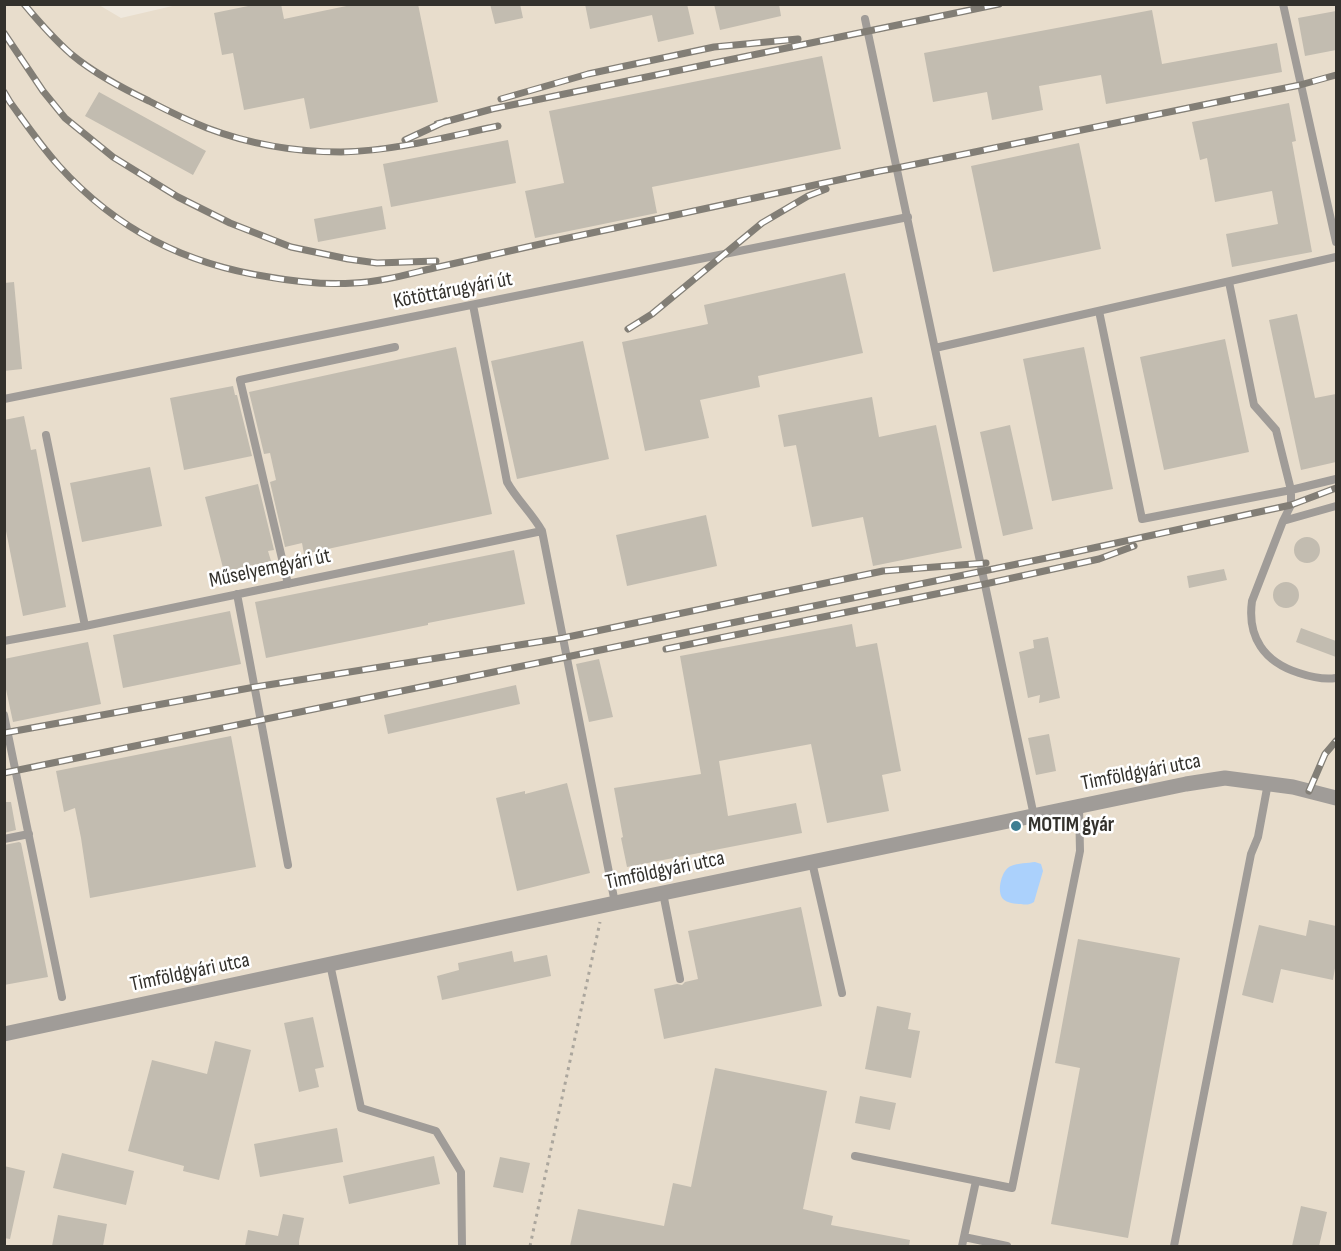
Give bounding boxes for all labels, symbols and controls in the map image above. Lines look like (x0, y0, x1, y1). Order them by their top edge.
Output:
street label: Kötöttárugyári út (391, 267, 515, 315)
street label: Műselyemgyári út (207, 544, 333, 594)
street label: Timföldgyári utca (1079, 749, 1203, 797)
place label: MOTIM gyár (1028, 813, 1114, 839)
marker: MOTIM gyár (1009, 819, 1023, 833)
street label: Timföldgyári utca (603, 846, 727, 896)
street label: Timföldgyári utca (128, 948, 252, 998)

